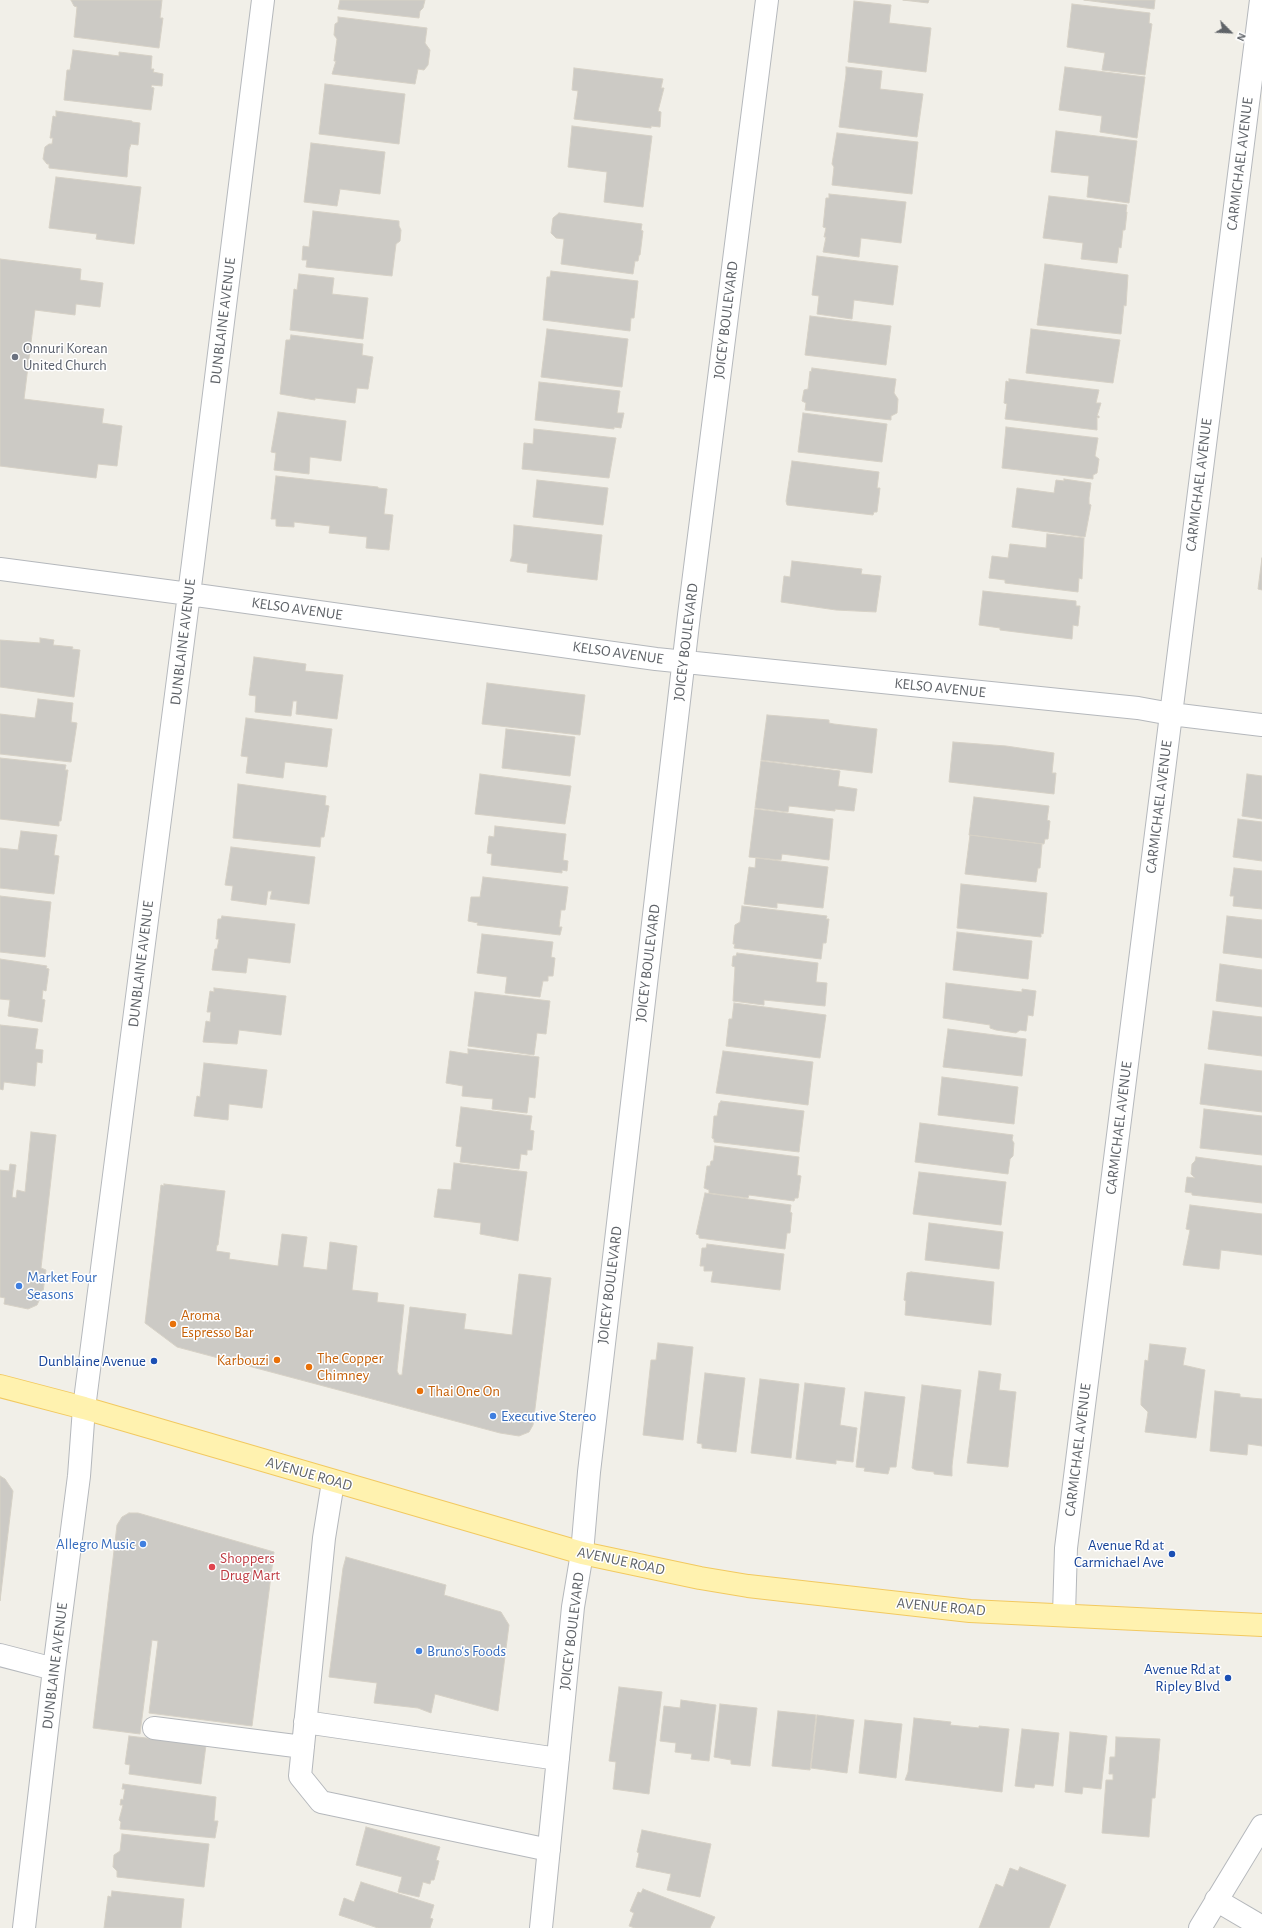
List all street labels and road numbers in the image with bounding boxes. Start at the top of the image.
street label: CARMICHAEL AVENUE [1223,96,1257,232]
street label: DUNBLAINE AVENUE [206,257,240,385]
street label: JOICEY BOULEVARD [710,260,742,380]
street label: CARMICHAEL AVENUE [1182,417,1216,553]
street label: DUNBLAINE AVENUE [166,578,200,706]
street label: JOICEY BOULEVARD [670,582,702,702]
street label: KELSO AVENUE [250,594,344,624]
street label: KELSO AVENUE [571,638,665,668]
street label: KELSO AVENUE [893,674,987,702]
street label: CARMICHAEL AVENUE [1142,739,1176,875]
street label: DUNBLAINE AVENUE [124,900,158,1028]
street label: JOICEY BOULEVARD [632,903,664,1023]
street label: CARMICHAEL AVENUE [1102,1060,1136,1196]
street label: JOICEY BOULEVARD [594,1225,626,1345]
street label: CARMICHAEL AVENUE [1061,1382,1095,1518]
street label: AVENUE ROAD [264,1453,354,1495]
street label: AVENUE ROAD [575,1543,667,1579]
street label: JOICEY BOULEVARD [556,1571,588,1691]
street label: AVENUE ROAD [896,1594,986,1620]
street label: DUNBLAINE AVENUE [38,1602,72,1730]

